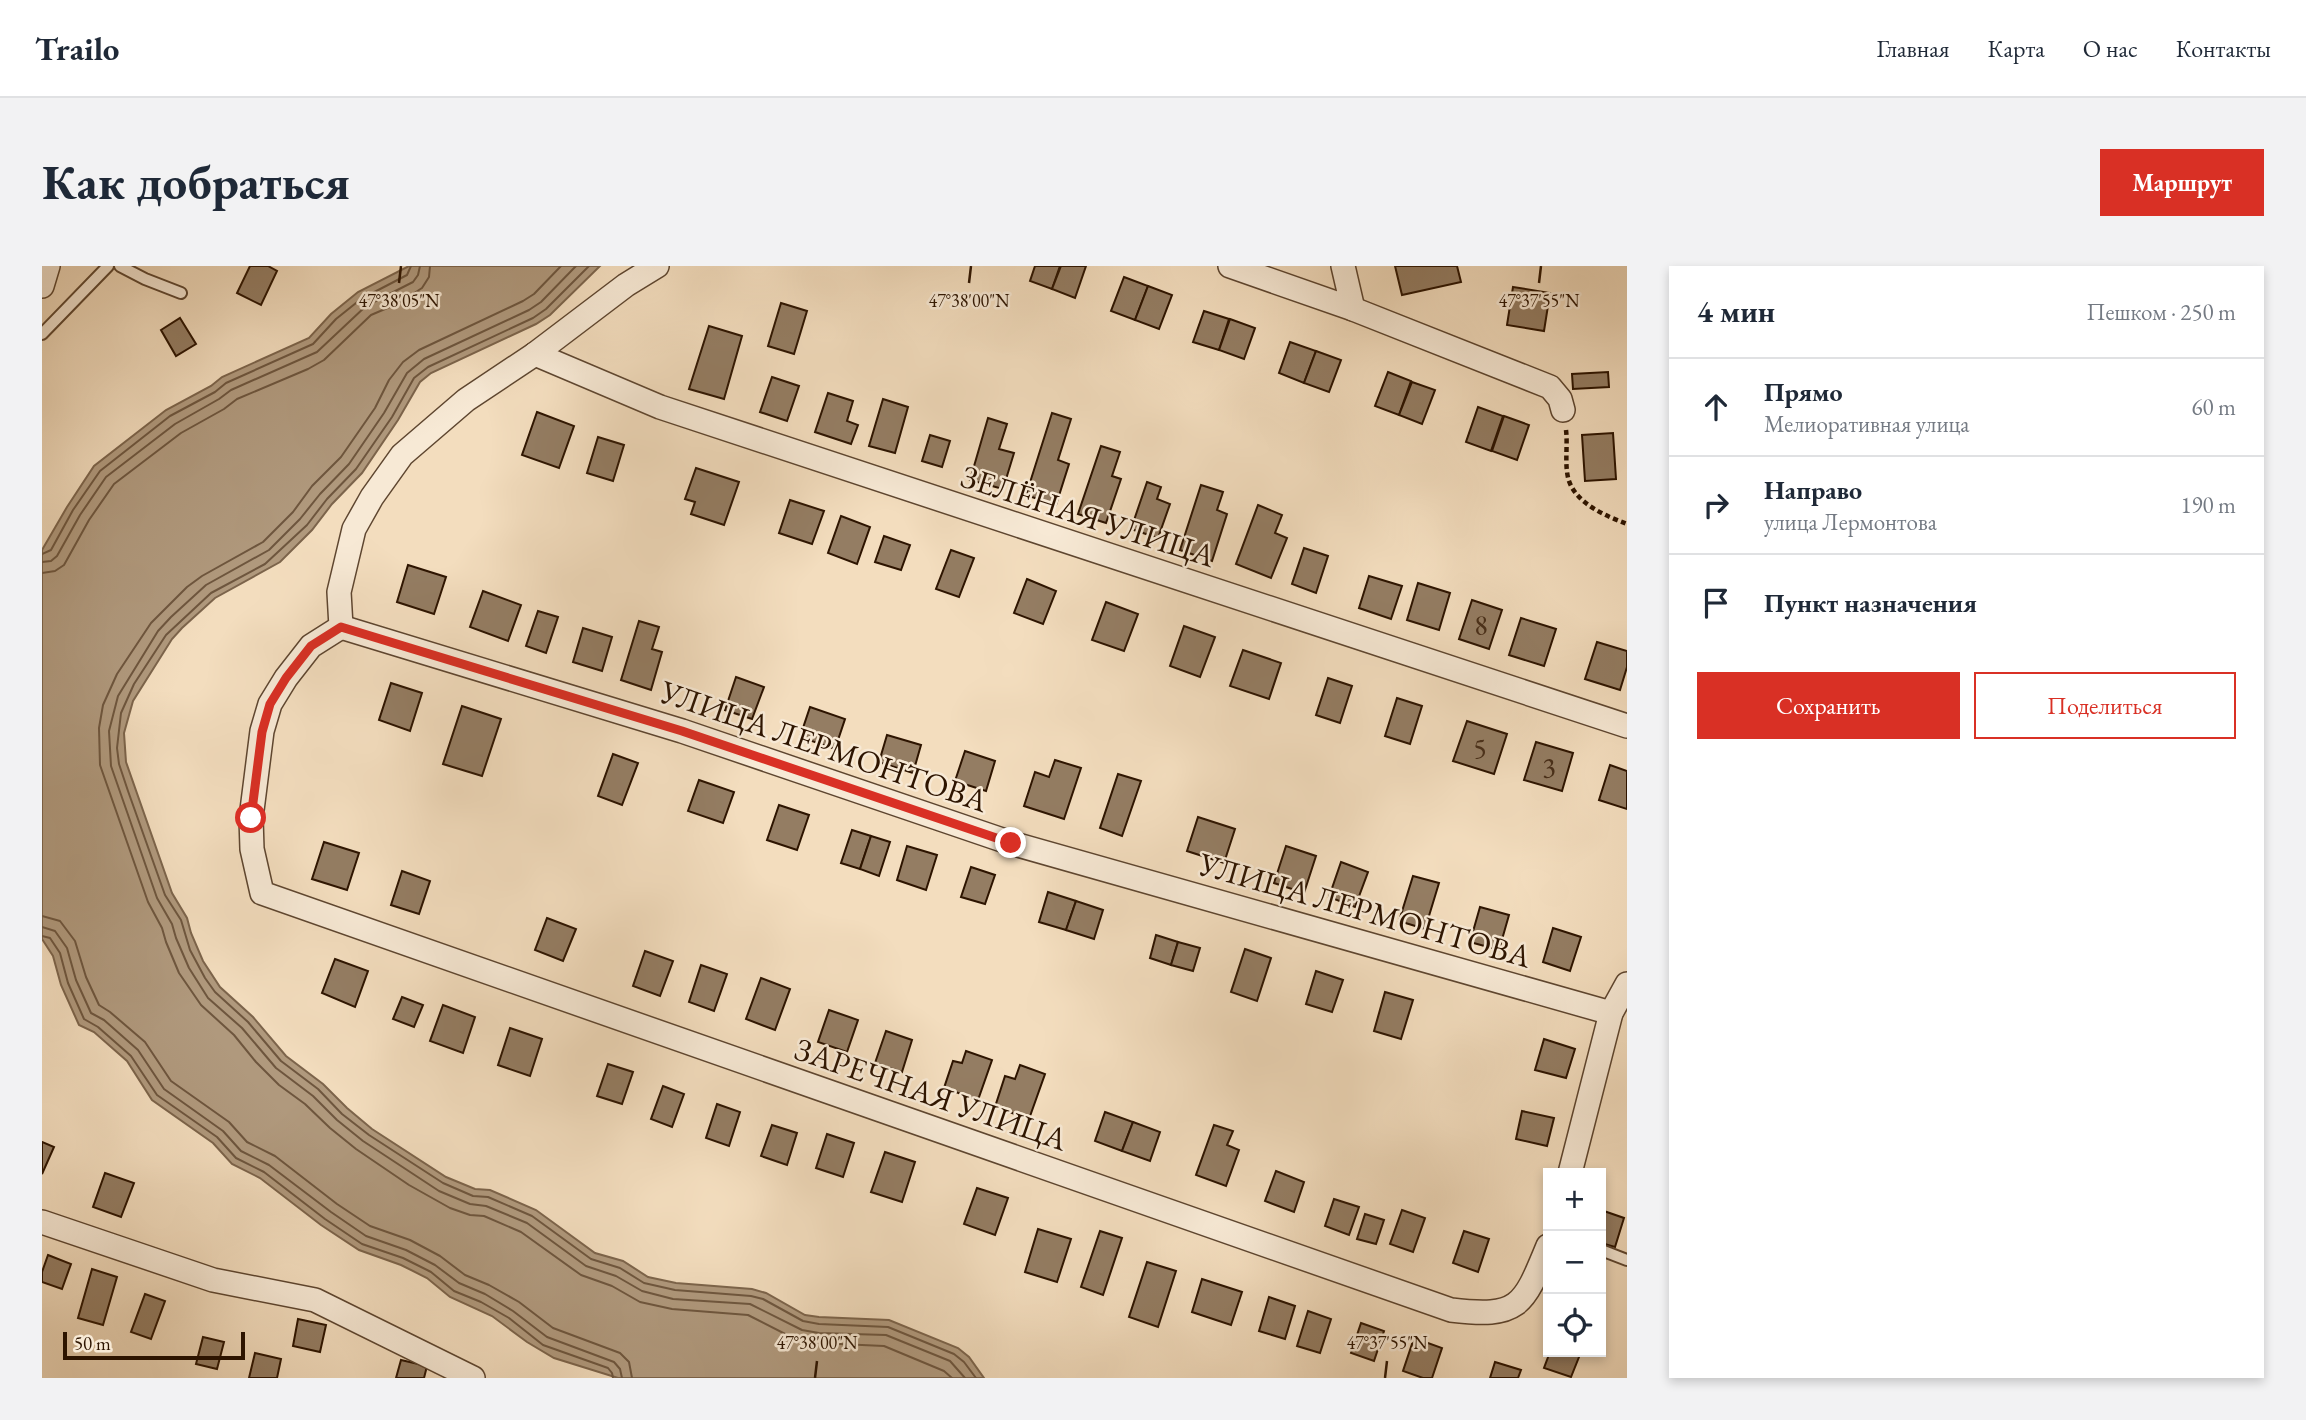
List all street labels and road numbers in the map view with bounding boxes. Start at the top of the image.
street label: ЗЕЛЁНАЯ УЛИЦА [956,455,1221,577]
street label: УЛИЦА ЛЕРМОНТОВА [654,670,994,822]
street label: УЛИЦА ЛЕРМОНТОВА [1193,842,1537,978]
street label: ЗАРЕЧНАЯ УЛИЦА [789,1028,1074,1161]

